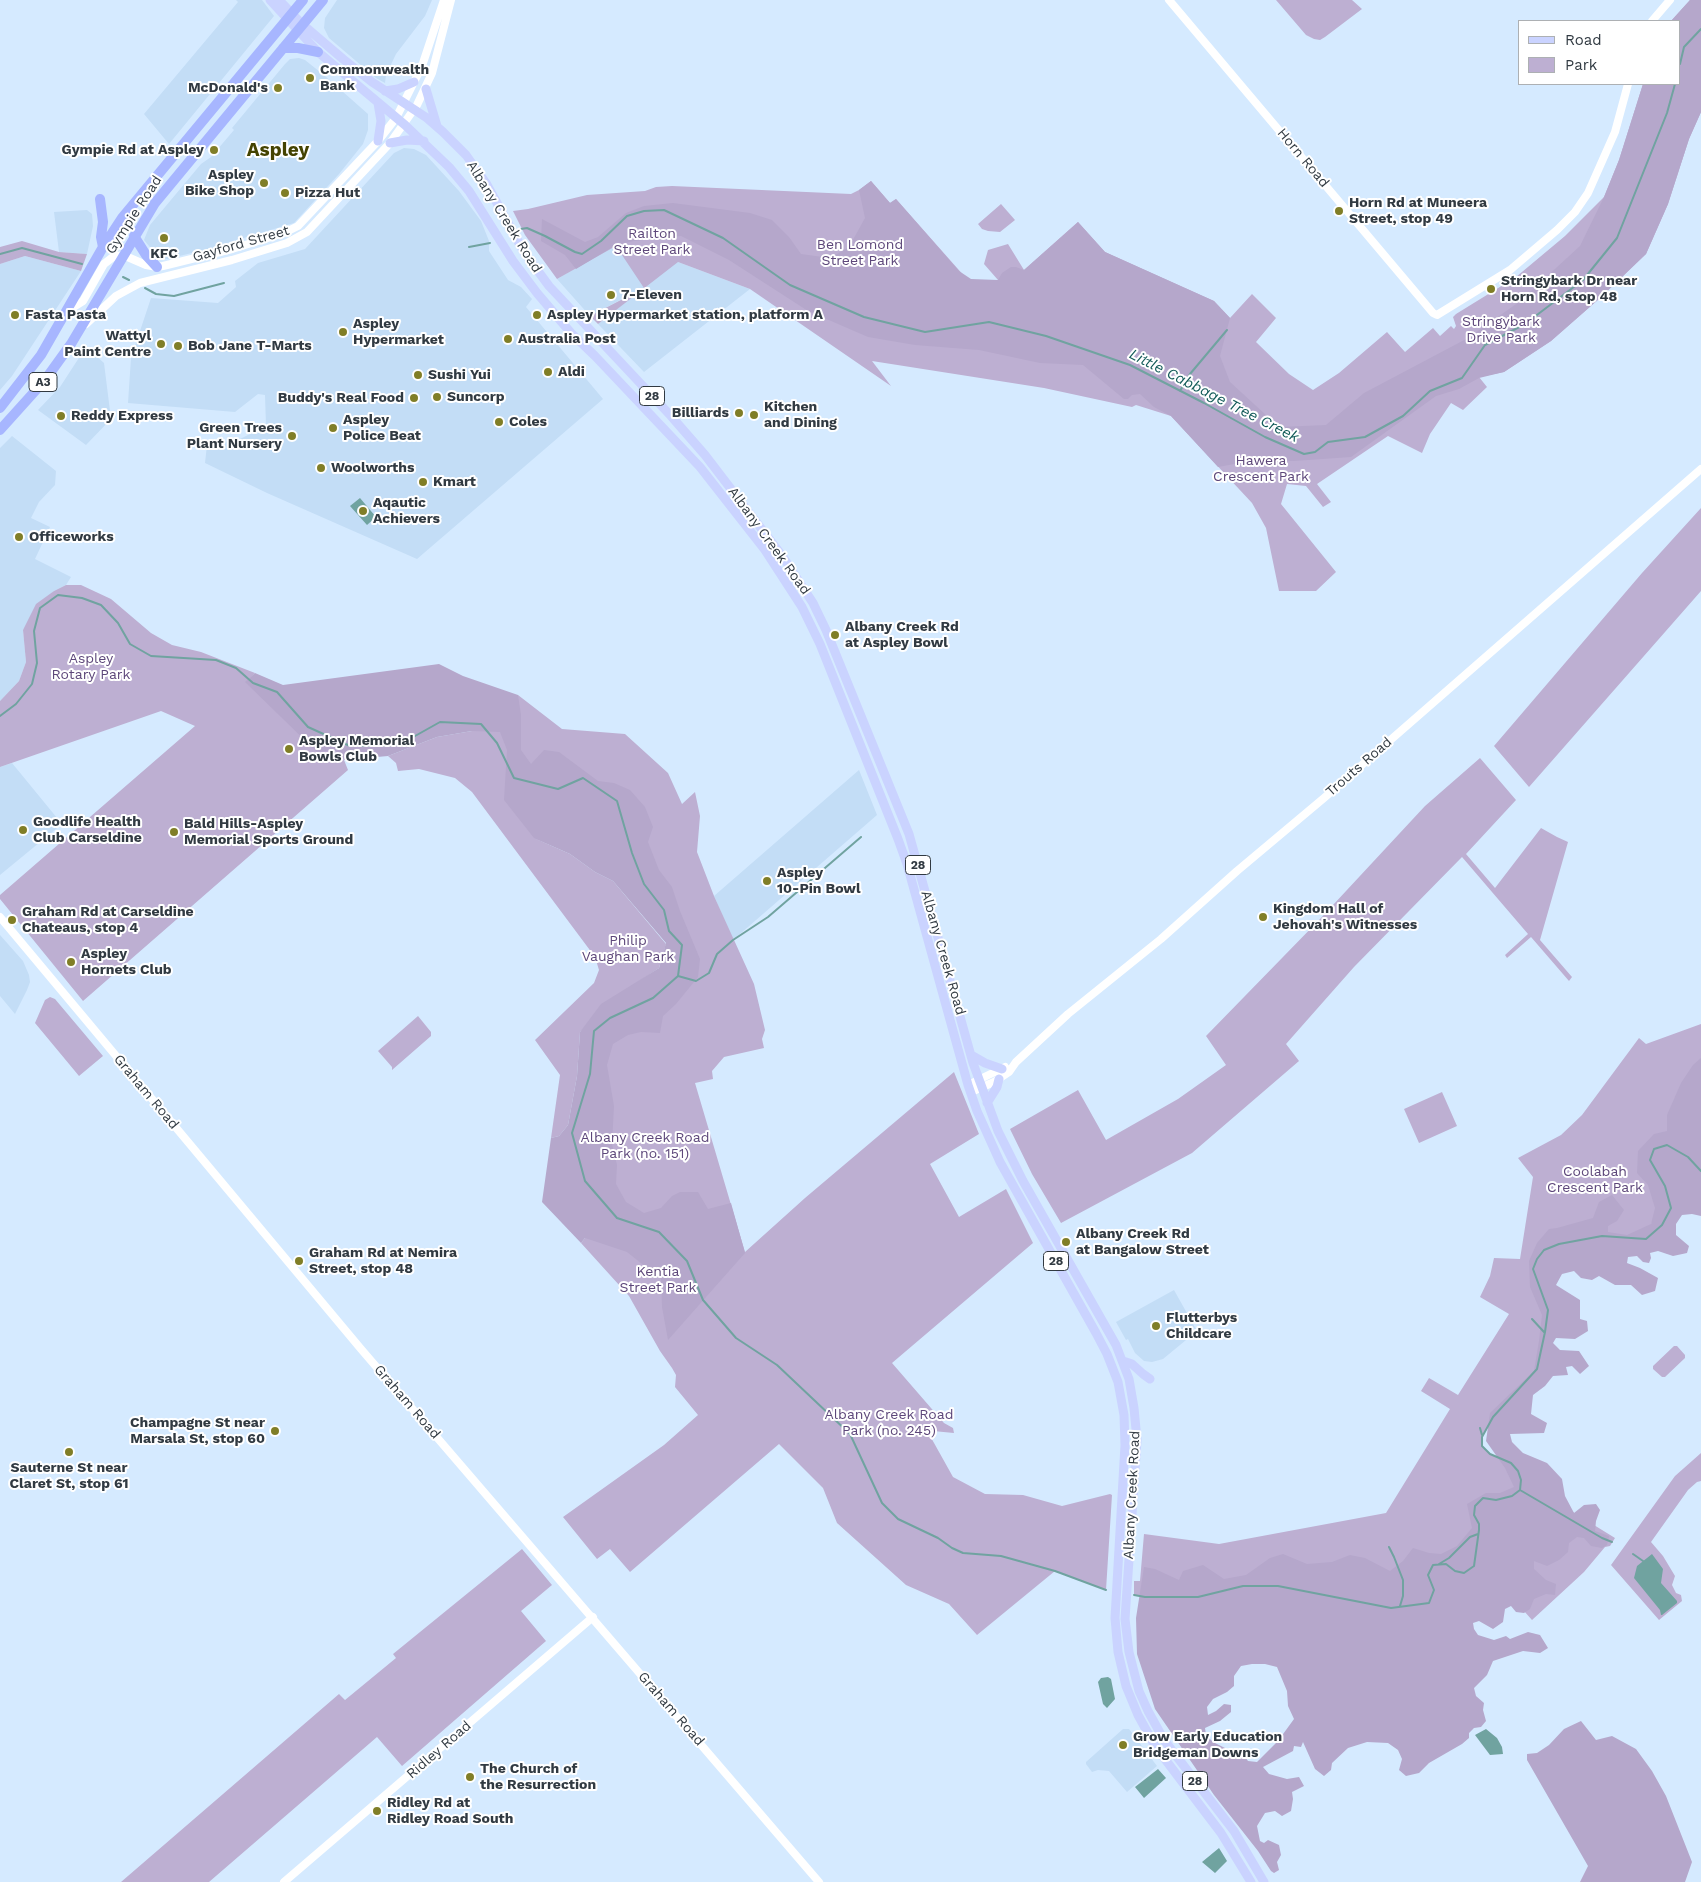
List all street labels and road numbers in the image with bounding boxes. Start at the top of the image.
street label: Horn Road [1273,125,1333,191]
street label: Albany Creek Road [463,158,545,276]
street label: Gympie Road [102,173,166,257]
street label: Gayford Street [191,222,291,266]
road number: A3 [29,372,57,392]
road number: 28 [640,386,664,406]
street label: Albany Creek Road [724,484,814,598]
street label: Trouts Road [1322,734,1396,800]
road number: 28 [906,856,930,874]
street label: Albany Creek Road [917,889,969,1017]
street label: Graham Road [110,1051,182,1133]
road number: 28 [1044,1252,1068,1270]
street label: Graham Road [370,1362,444,1442]
street label: Albany Creek Road [1120,1430,1144,1560]
street label: Graham Road [634,1669,708,1749]
street label: Ridley Road [403,1717,475,1783]
road number: 28 [1182,1772,1208,1790]

